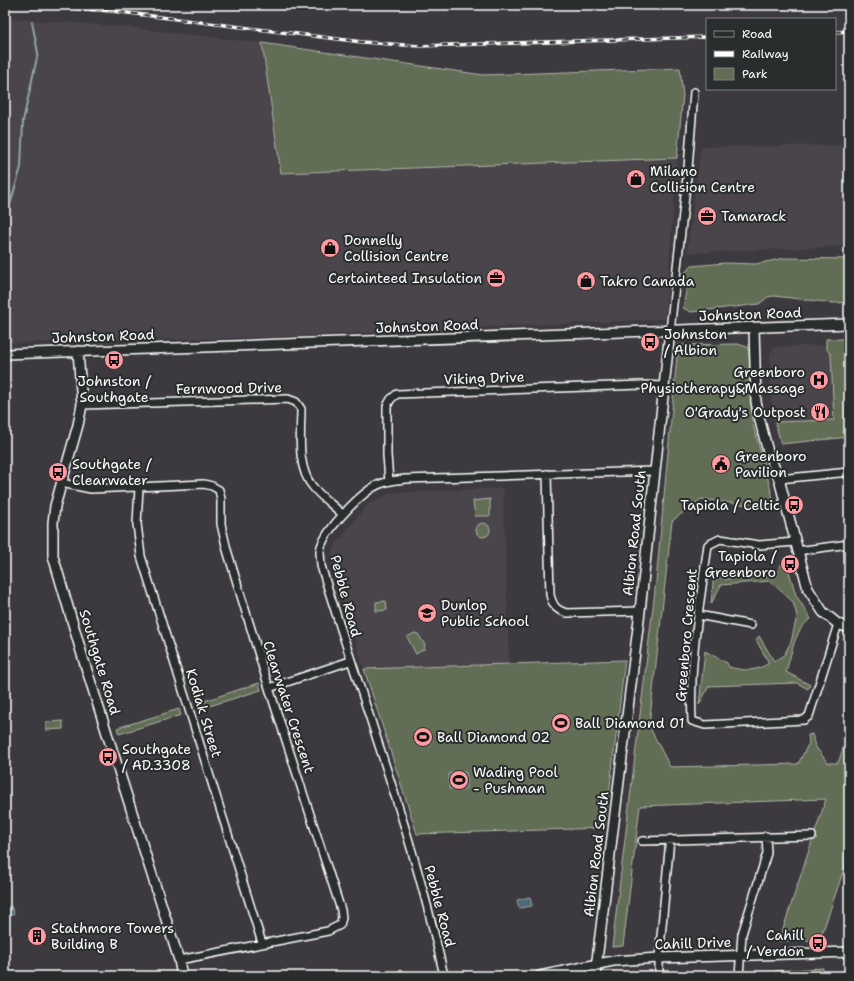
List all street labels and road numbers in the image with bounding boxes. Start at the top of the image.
street label: Johnston Road [698,303,802,325]
street label: Johnston Road [375,315,479,337]
street label: Johnston Road [51,325,155,347]
street label: Viking Drive [443,368,525,388]
street label: Fernwood Drive [176,378,282,398]
street label: Albion Road South [618,469,650,597]
street label: Pebble Road [326,553,366,639]
street label: Greenboro Crescent [671,568,701,702]
street label: Southgate Road [75,607,125,717]
street label: Clearwater Crescent [259,639,319,775]
street label: Kodiak Street [182,666,226,760]
street label: Albion Road South [579,790,613,918]
street label: Pebble Road [420,863,460,949]
street label: Cahill Drive [654,933,732,953]

